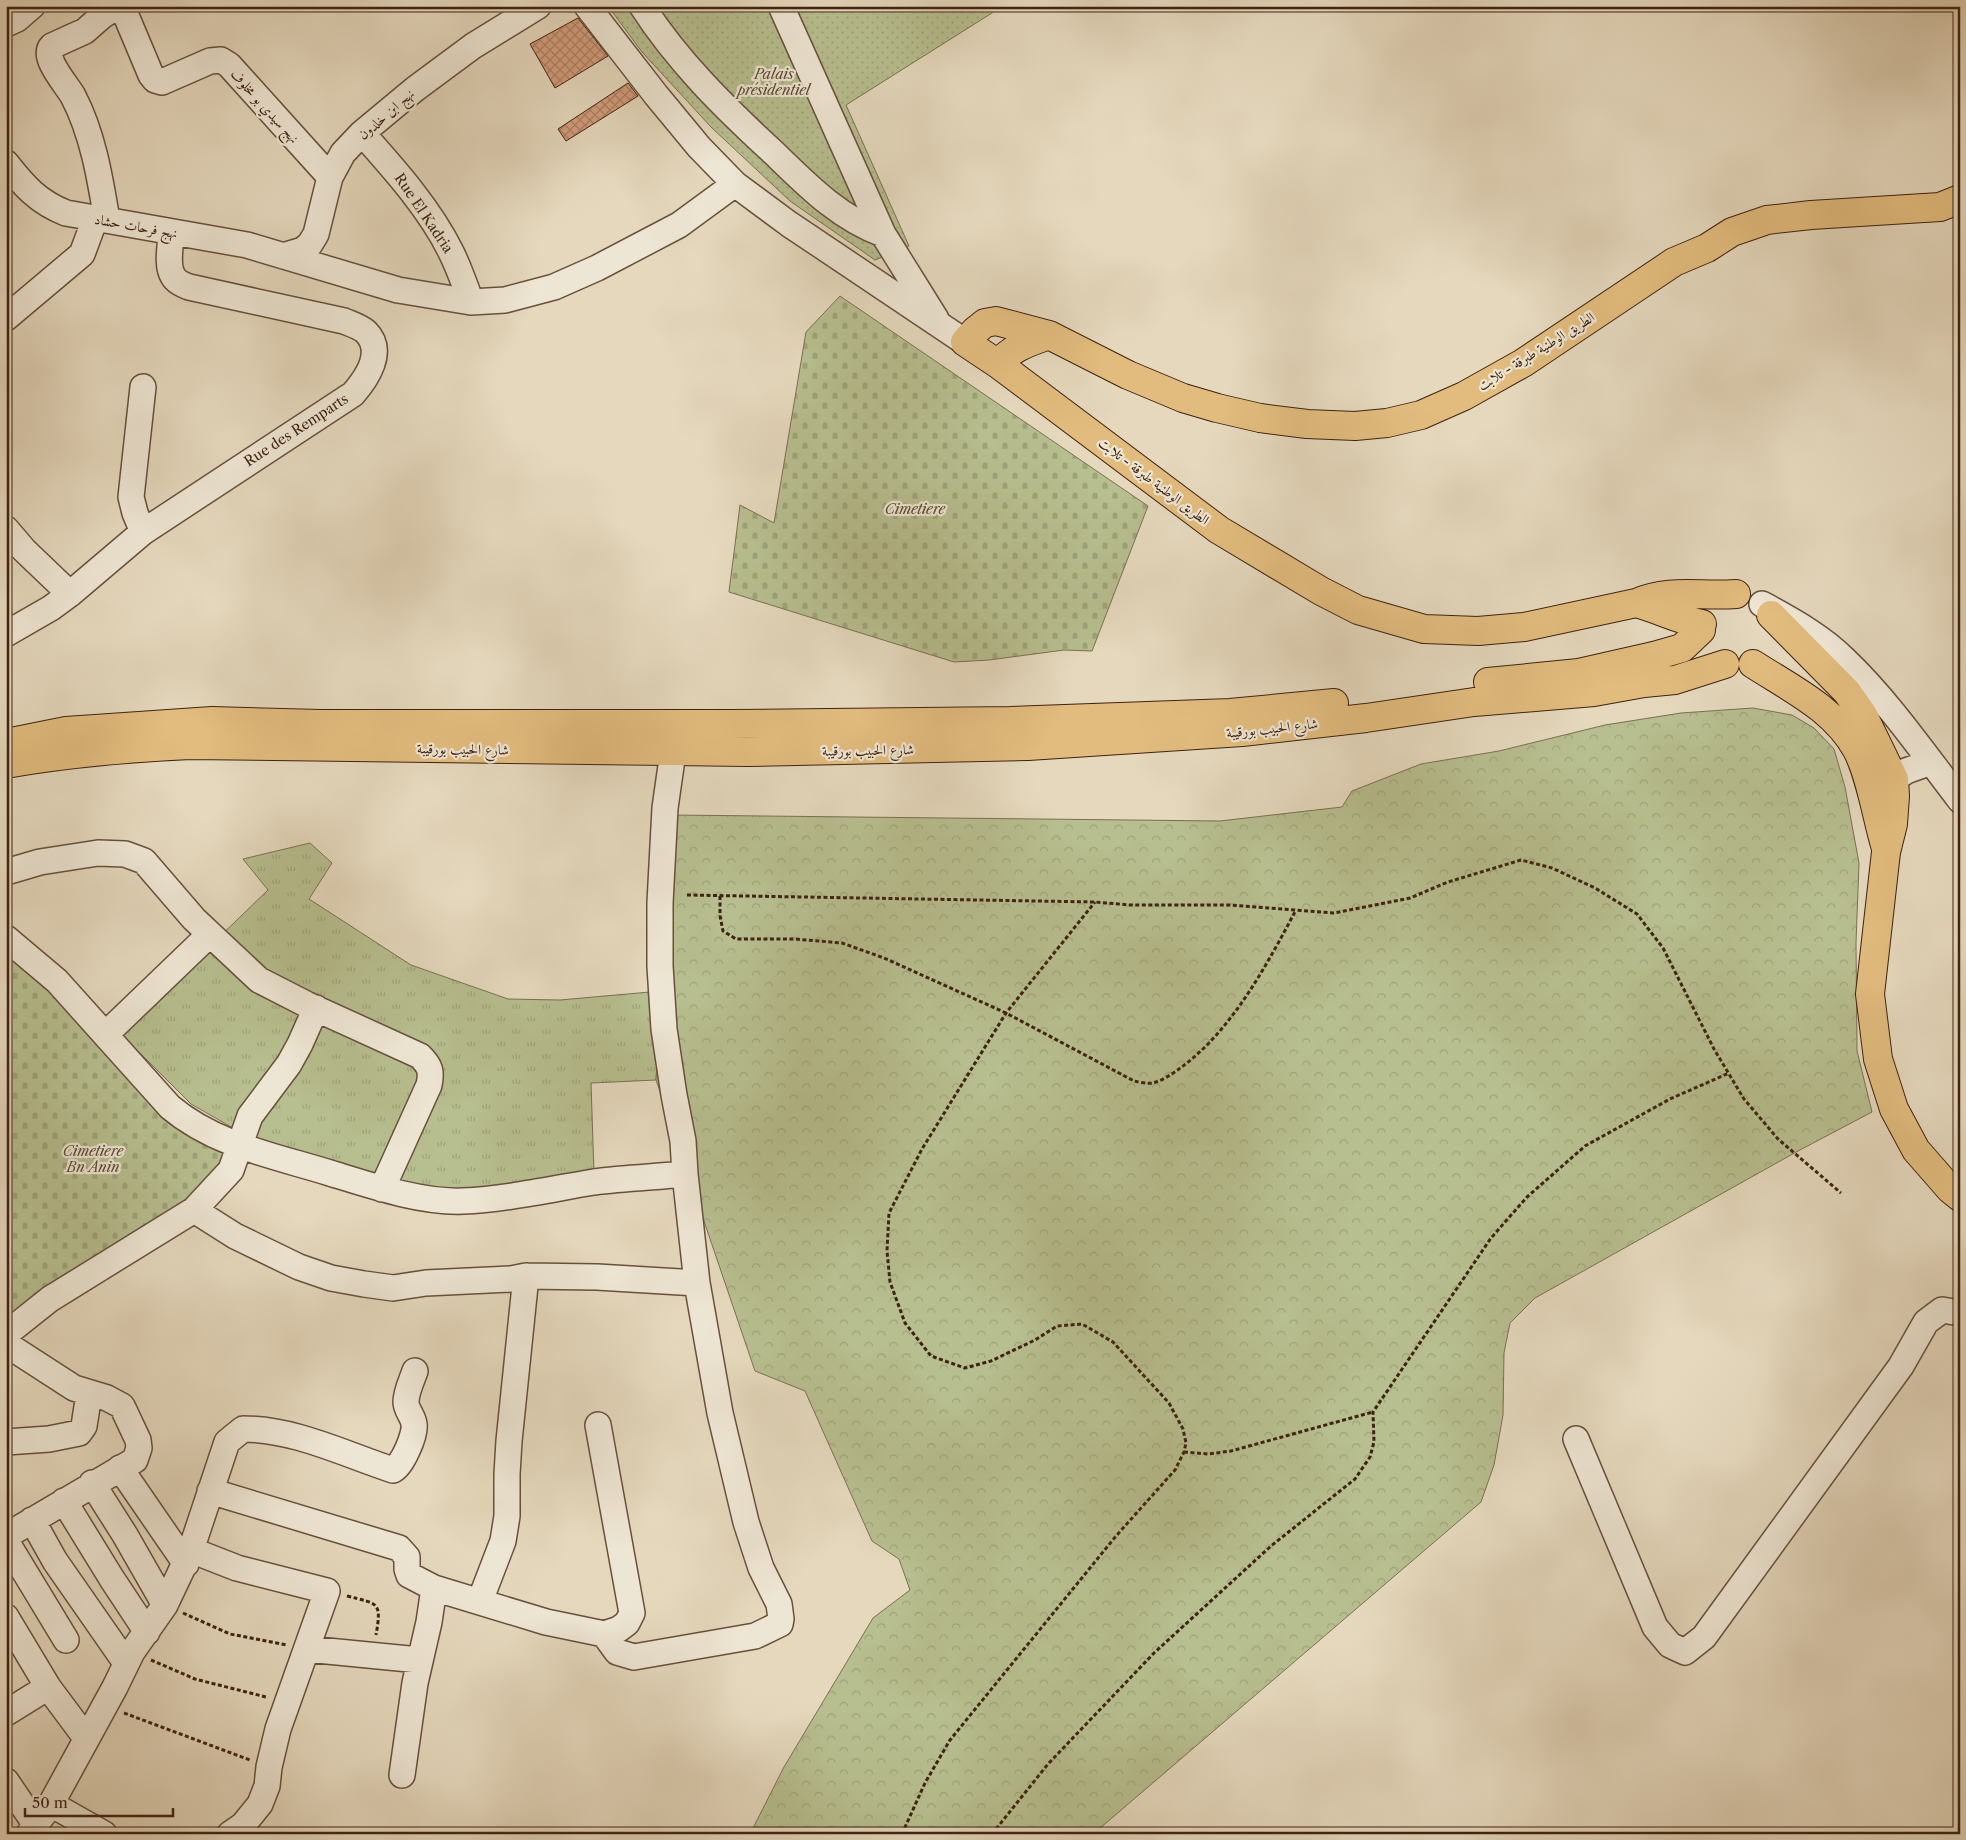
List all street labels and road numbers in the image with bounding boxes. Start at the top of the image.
street label: نهج سيدي بو مخلوف [224,65,303,150]
street label: نهج ابن خلدون [354,85,421,146]
street label: Rue El Kadria [391,170,458,257]
street label: نهج فرحات حشاد [92,210,179,246]
street label: الطريق الوطنية طبرقة - تلابت [1474,308,1598,394]
street label: Rue des Remparts [241,390,351,470]
street label: الطريق الوطنية طبرقة - تلابت [1095,433,1213,529]
street label: شارع الحبيب بورقيبة [1225,714,1319,745]
street label: شارع الحبيب بورقيبة [417,739,509,762]
street label: شارع الحبيب بورقيبة [822,740,914,763]

